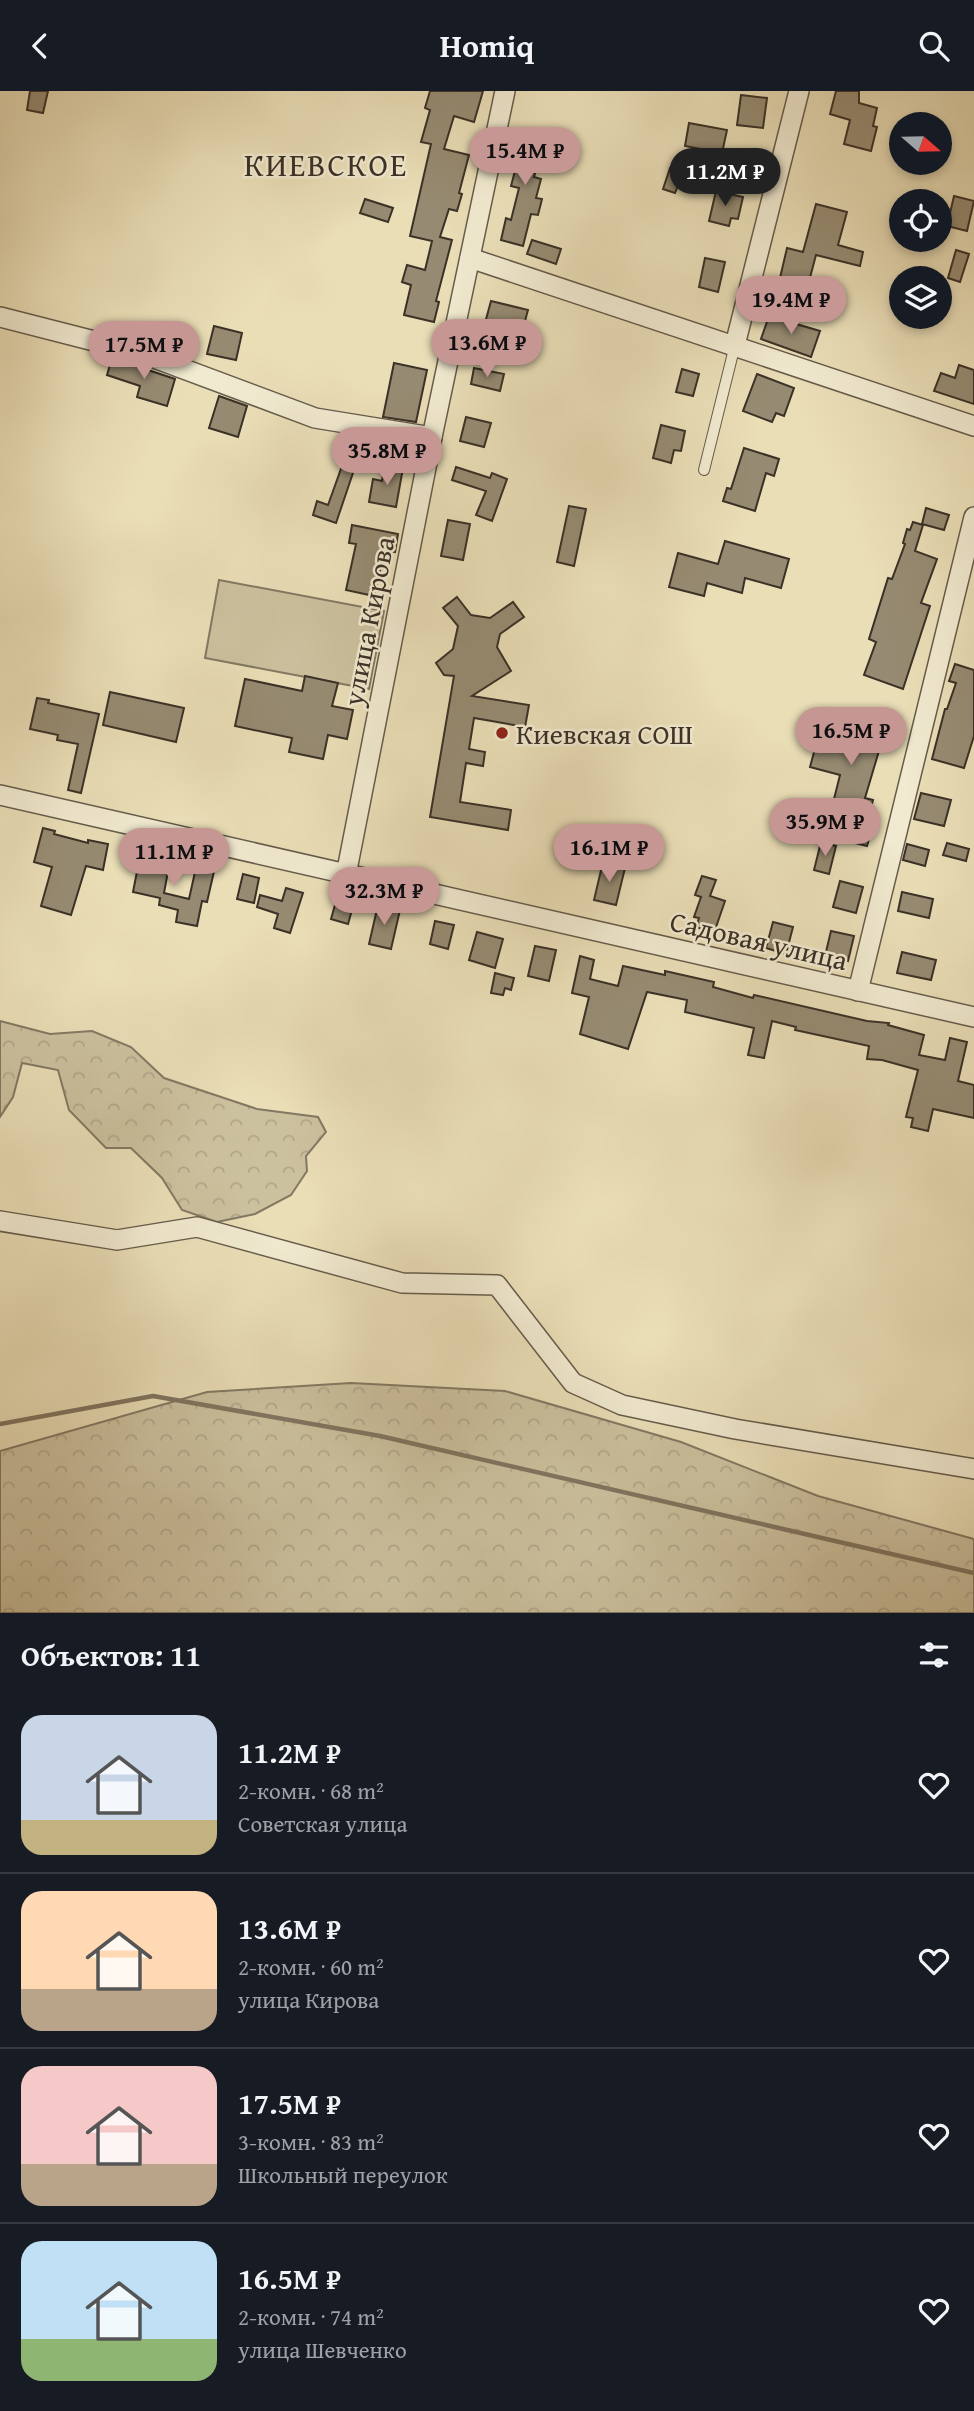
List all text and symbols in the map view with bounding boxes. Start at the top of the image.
text: Homiq [440,22,534,69]
icon: back [21,27,59,65]
icon: search [915,27,953,65]
north arrow [889,112,952,175]
map controls [889,112,952,329]
pin: 15.4M ₽ [460,127,590,187]
text: 15.4M ₽ [485,133,565,166]
district label: КИЕВСКОЕ [244,141,408,188]
pin: 11.2M ₽ [660,149,790,208]
text: 11.2M ₽ [685,154,765,187]
button: locate [889,189,952,252]
button: layers [889,266,952,329]
pin: 19.4M ₽ [726,277,856,336]
text: 19.4M ₽ [751,282,831,315]
pin: 13.6M ₽ [422,320,552,379]
pin: 17.5M ₽ [79,321,209,381]
text: 13.6M ₽ [447,325,527,358]
text: 17.5M ₽ [104,327,184,360]
pin: 35.8M ₽ [322,427,452,487]
text: 35.8M ₽ [347,433,427,466]
street label: улица Кирова [331,532,405,710]
pin: 16.5M ₽ [786,707,916,767]
place label: Киевская СОШ [516,713,693,754]
text: 16.5M ₽ [811,713,891,746]
marker: Киевская СОШ [494,725,510,741]
pin: 35.9M ₽ [760,799,890,858]
text: 35.9M ₽ [785,804,865,837]
pin: 16.1M ₽ [544,825,674,884]
pin: 11.1M ₽ [109,829,239,888]
text: 16.1M ₽ [569,830,649,863]
text: 11.1M ₽ [134,834,214,867]
pin: 32.3M ₽ [319,867,449,927]
text: 32.3M ₽ [344,873,424,906]
street label: Садовая улица [666,900,852,980]
text: Объектов: 11 [21,1633,201,1677]
icon: filters [915,1636,953,1674]
text: 11.2M ₽ [238,1730,341,1774]
icon: home [77,1743,161,1827]
icon: heart [915,1766,953,1804]
text: 2-комн. · 68 m² [238,1774,384,1807]
text: Советская улица [238,1807,407,1840]
text: 13.6M ₽ [238,1906,341,1950]
icon: home [77,1919,161,2003]
icon: heart [915,1942,953,1980]
text: 2-комн. · 60 m² [238,1950,384,1983]
text: улица Кирова [238,1983,379,2016]
text: 17.5M ₽ [238,2081,341,2125]
icon: home [77,2094,161,2178]
icon: heart [915,2117,953,2155]
text: 3-комн. · 83 m² [238,2125,384,2158]
text: Школьный переулок [238,2158,448,2191]
text: 16.5M ₽ [238,2256,341,2300]
icon: home [77,2269,161,2353]
icon: heart [915,2292,953,2330]
text: 2-комн. · 74 m² [238,2300,384,2333]
text: улица Шевченко [238,2333,407,2366]

